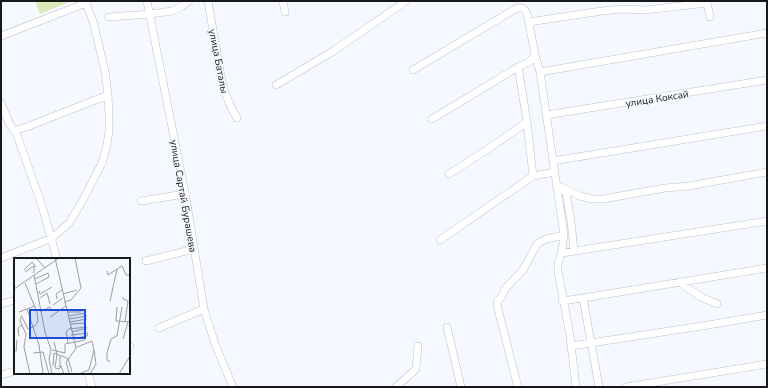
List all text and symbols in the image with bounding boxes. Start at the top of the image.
street label: улица Баталы [205,28,231,95]
street label: улица Коксай [625,87,690,111]
street label: улица Сартай Бурашева [166,139,200,254]
inset map [14,258,130,374]

